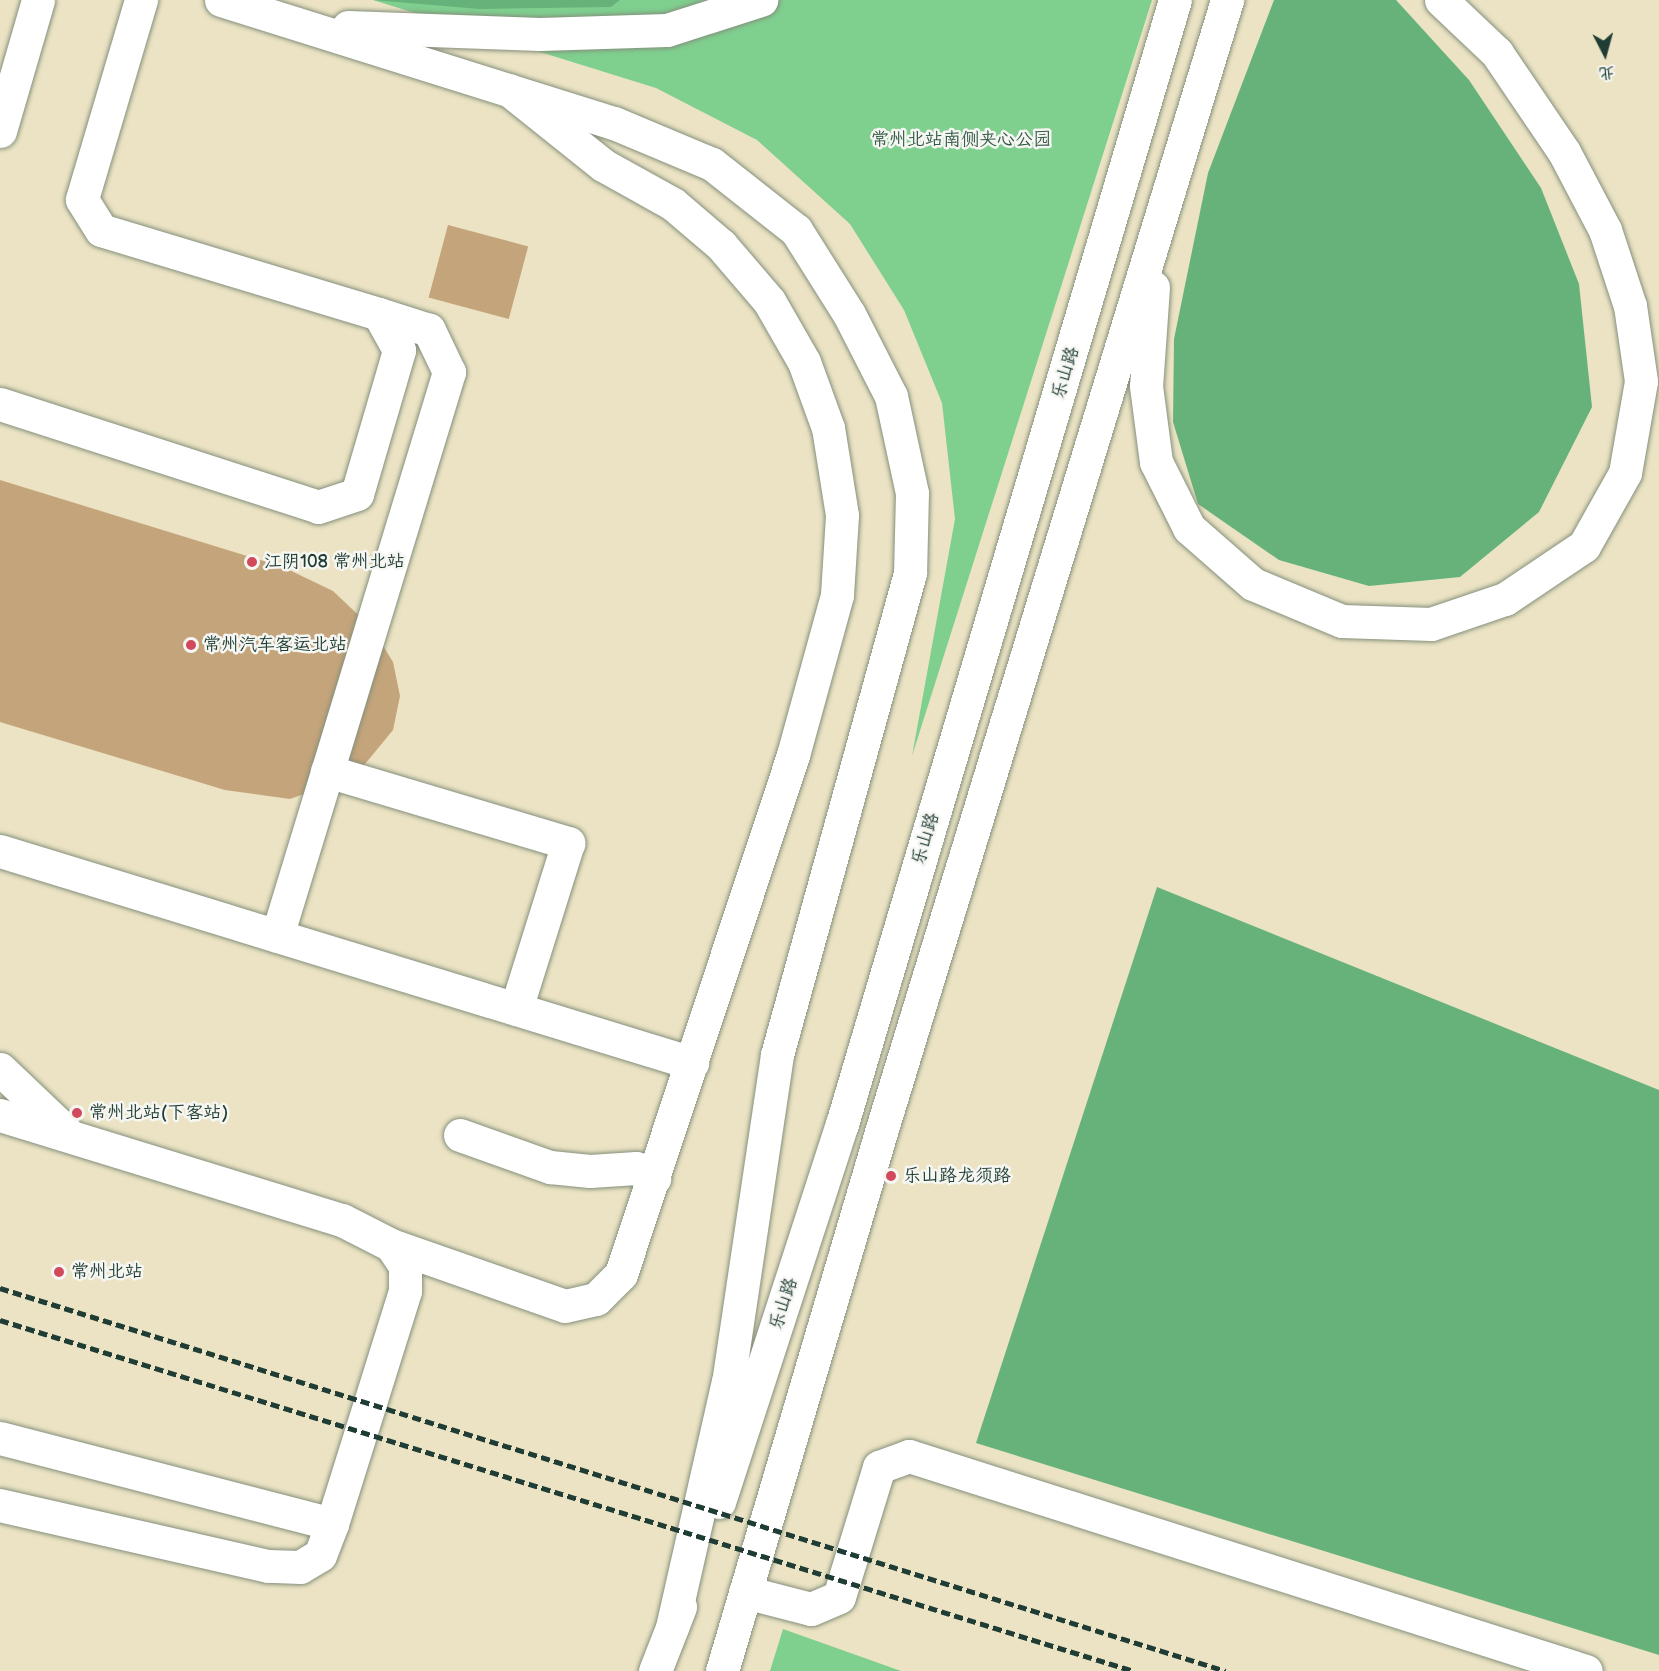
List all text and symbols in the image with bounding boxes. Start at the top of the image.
north arrow [1575,24,1635,84]
text: 北 [1598,62,1616,83]
park label: 常州北站南侧夹心公园 [871,129,1051,151]
street label: 乐山路 [1048,344,1084,402]
place label: 江阴108 常州北站 [264,551,405,573]
marker: 江阴108 常州北站 [245,555,259,569]
place label: 常州汽车客运北站 [203,634,347,656]
marker: 常州汽车客运北站 [184,638,198,652]
street label: 乐山路 [908,810,944,868]
place label: 常州北站(下客站) [89,1102,228,1124]
marker: 常州北站(下客站) [70,1106,84,1120]
place label: 乐山路龙须路 [903,1165,1011,1187]
marker: 乐山路龙须路 [884,1169,898,1183]
place label: 常州北站 [71,1261,143,1283]
marker: 常州北站 [52,1265,66,1279]
street label: 乐山路 [765,1275,803,1333]

